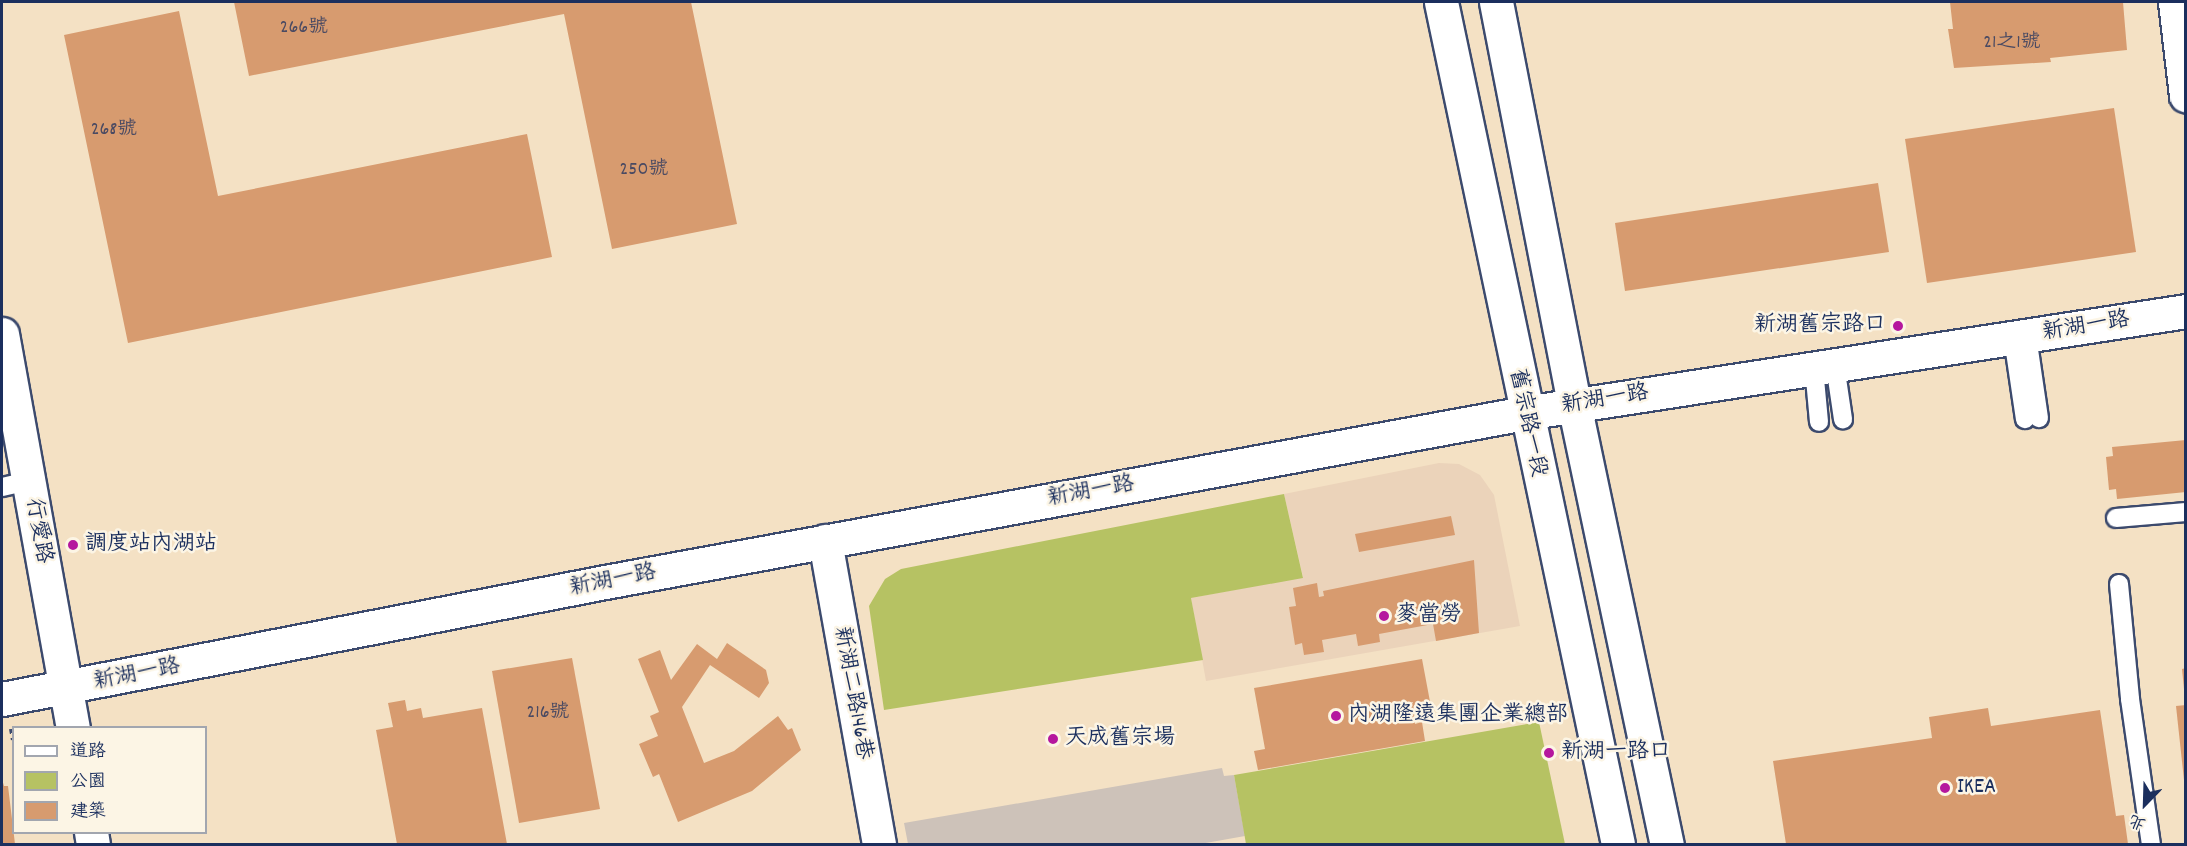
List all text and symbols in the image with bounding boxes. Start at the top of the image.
house number: 266號 [280,16,328,40]
house number: 21之1號 [1983,31,2041,55]
house number: 268號 [91,118,137,142]
house number: 250號 [620,158,668,182]
street label: 新湖一路 [2040,307,2132,347]
place label: 新湖舊宗路口 [1754,313,1886,339]
marker: 新湖舊宗路口 [1891,319,1905,333]
street label: 舊宗路一段 [1503,366,1551,480]
street label: 新湖一路 [1559,380,1651,420]
street label: 新湖一路 [1045,471,1137,513]
street label: 行愛路 [19,496,57,566]
place label: 調度站內湖站 [85,532,217,558]
marker: 調度站內湖站 [66,538,80,552]
street label: 新湖一路 [567,560,659,602]
place label: 麥當勞 [1396,603,1462,629]
marker: 麥當勞 [1377,609,1391,623]
street label: 新湖二路146巷 [827,624,877,762]
street label: 新湖一路 [91,654,183,696]
house number: 216號 [527,701,569,725]
place label: 內湖隆遠集團企業總部 [1348,703,1568,729]
marker: 內湖隆遠集團企業總部 [1329,709,1343,723]
legend [12,726,207,834]
place label: 天成舊宗場 [1065,726,1175,752]
marker: 天成舊宗場 [1046,732,1060,746]
text: 道路 [70,740,106,765]
place label: 新湖一路口 [1561,740,1671,766]
marker: 新湖一路口 [1542,746,1556,760]
text: 公園 [70,770,106,795]
north arrow [2115,774,2175,834]
place label: IKEA [1957,775,1996,801]
marker: IKEA [1938,781,1952,795]
text: 建築 [70,800,106,825]
text: 北 [2126,807,2150,835]

